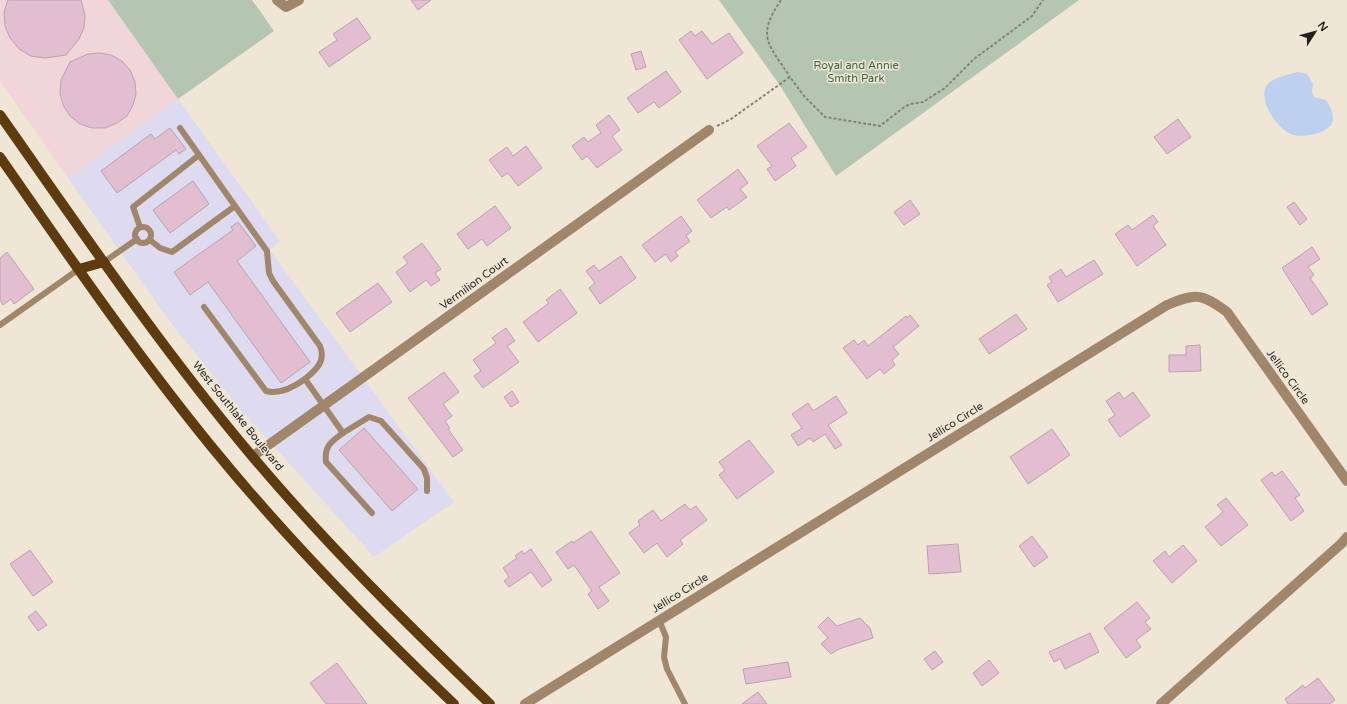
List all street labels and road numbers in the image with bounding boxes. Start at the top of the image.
street label: Vermilion Court [437,254,511,312]
street label: Jellico Circle [1264,347,1312,407]
street label: West Southlake Boulevard [190,359,286,473]
street label: Jellico Circle [924,399,986,445]
street label: Jellico Circle [649,570,711,616]

